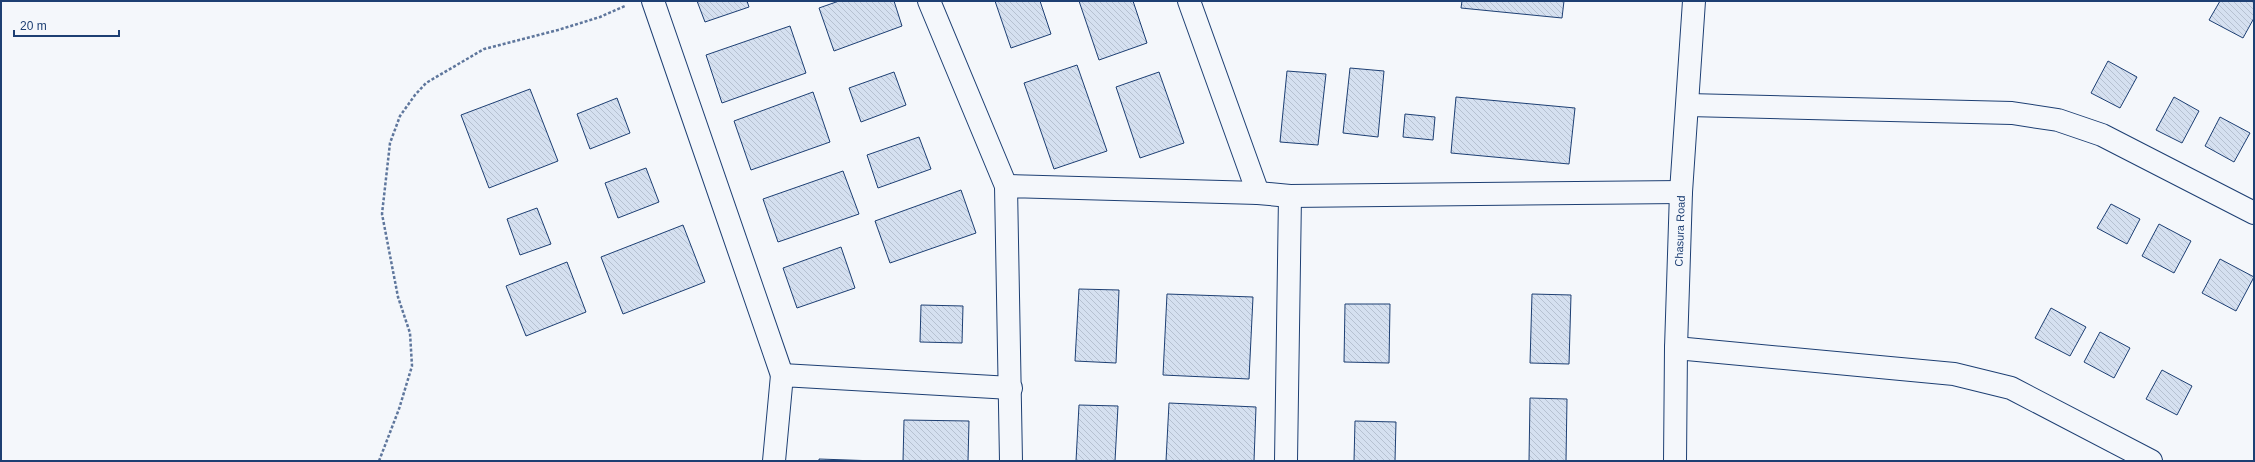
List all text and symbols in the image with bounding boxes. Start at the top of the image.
scale bar [14,12,119,38]
text: 20 m [20,19,47,33]
street label: Chasura Road [1673,195,1687,267]

